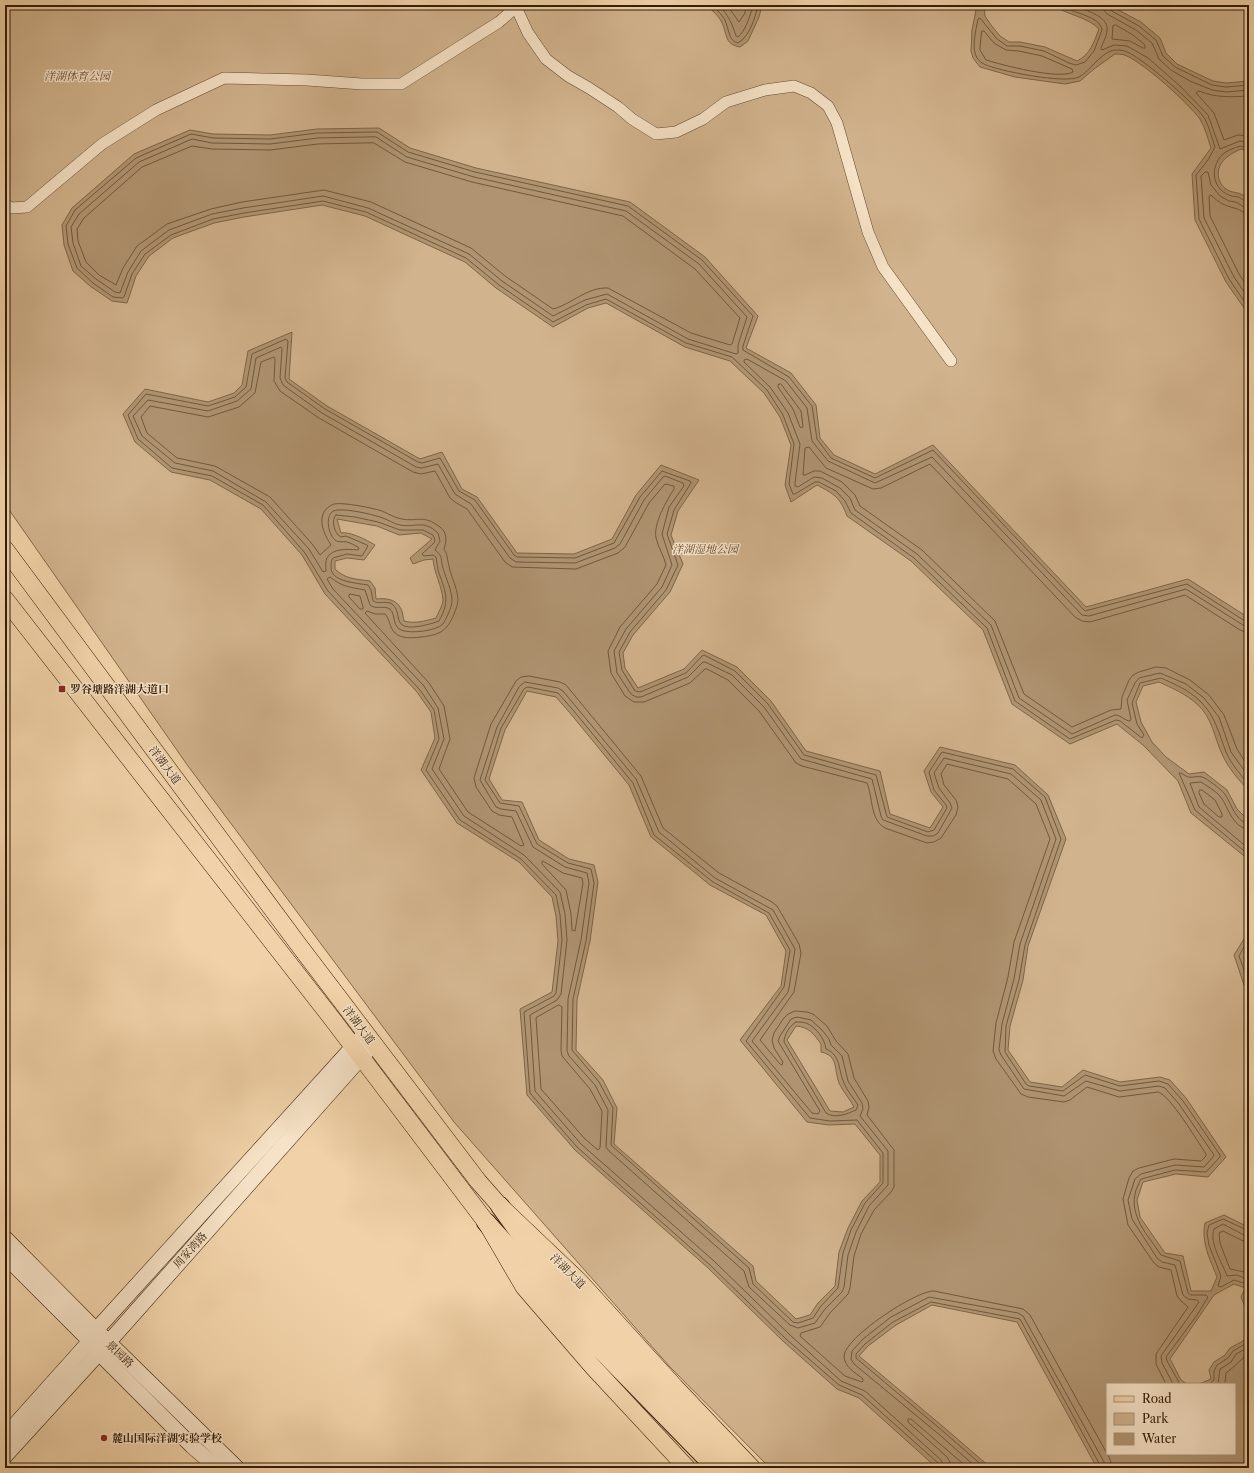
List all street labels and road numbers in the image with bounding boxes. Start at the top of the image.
street label: 洋湖大道 [146,743,184,787]
street label: 洋湖大道 [340,1003,378,1047]
street label: 周家湾路 [170,1229,210,1271]
street label: 洋湖大道 [547,1250,589,1292]
street label: 景园路 [103,1338,137,1370]

